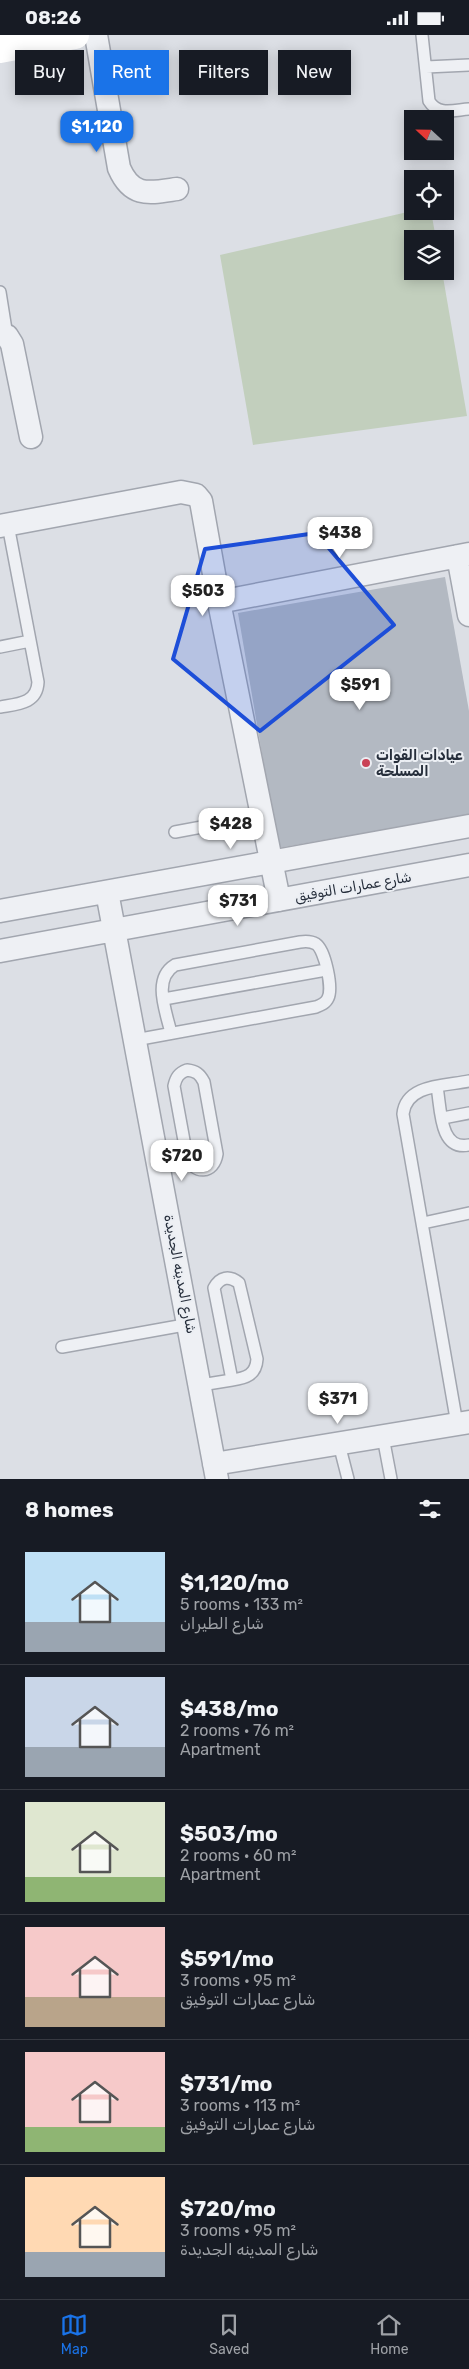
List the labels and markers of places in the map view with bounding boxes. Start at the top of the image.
pin: $1,120 [56,111,138,153]
pin: $438 [310,517,370,559]
pin: $503 [173,575,233,617]
pin: $591 [330,669,390,711]
place label: عيادات القوات المسلحة [376,747,463,780]
marker: عيادات القوات المسلحة [360,757,372,769]
pin: $428 [201,807,261,850]
pin: $731 [208,885,268,927]
pin: $720 [152,1139,212,1182]
pin: $371 [308,1383,368,1425]

